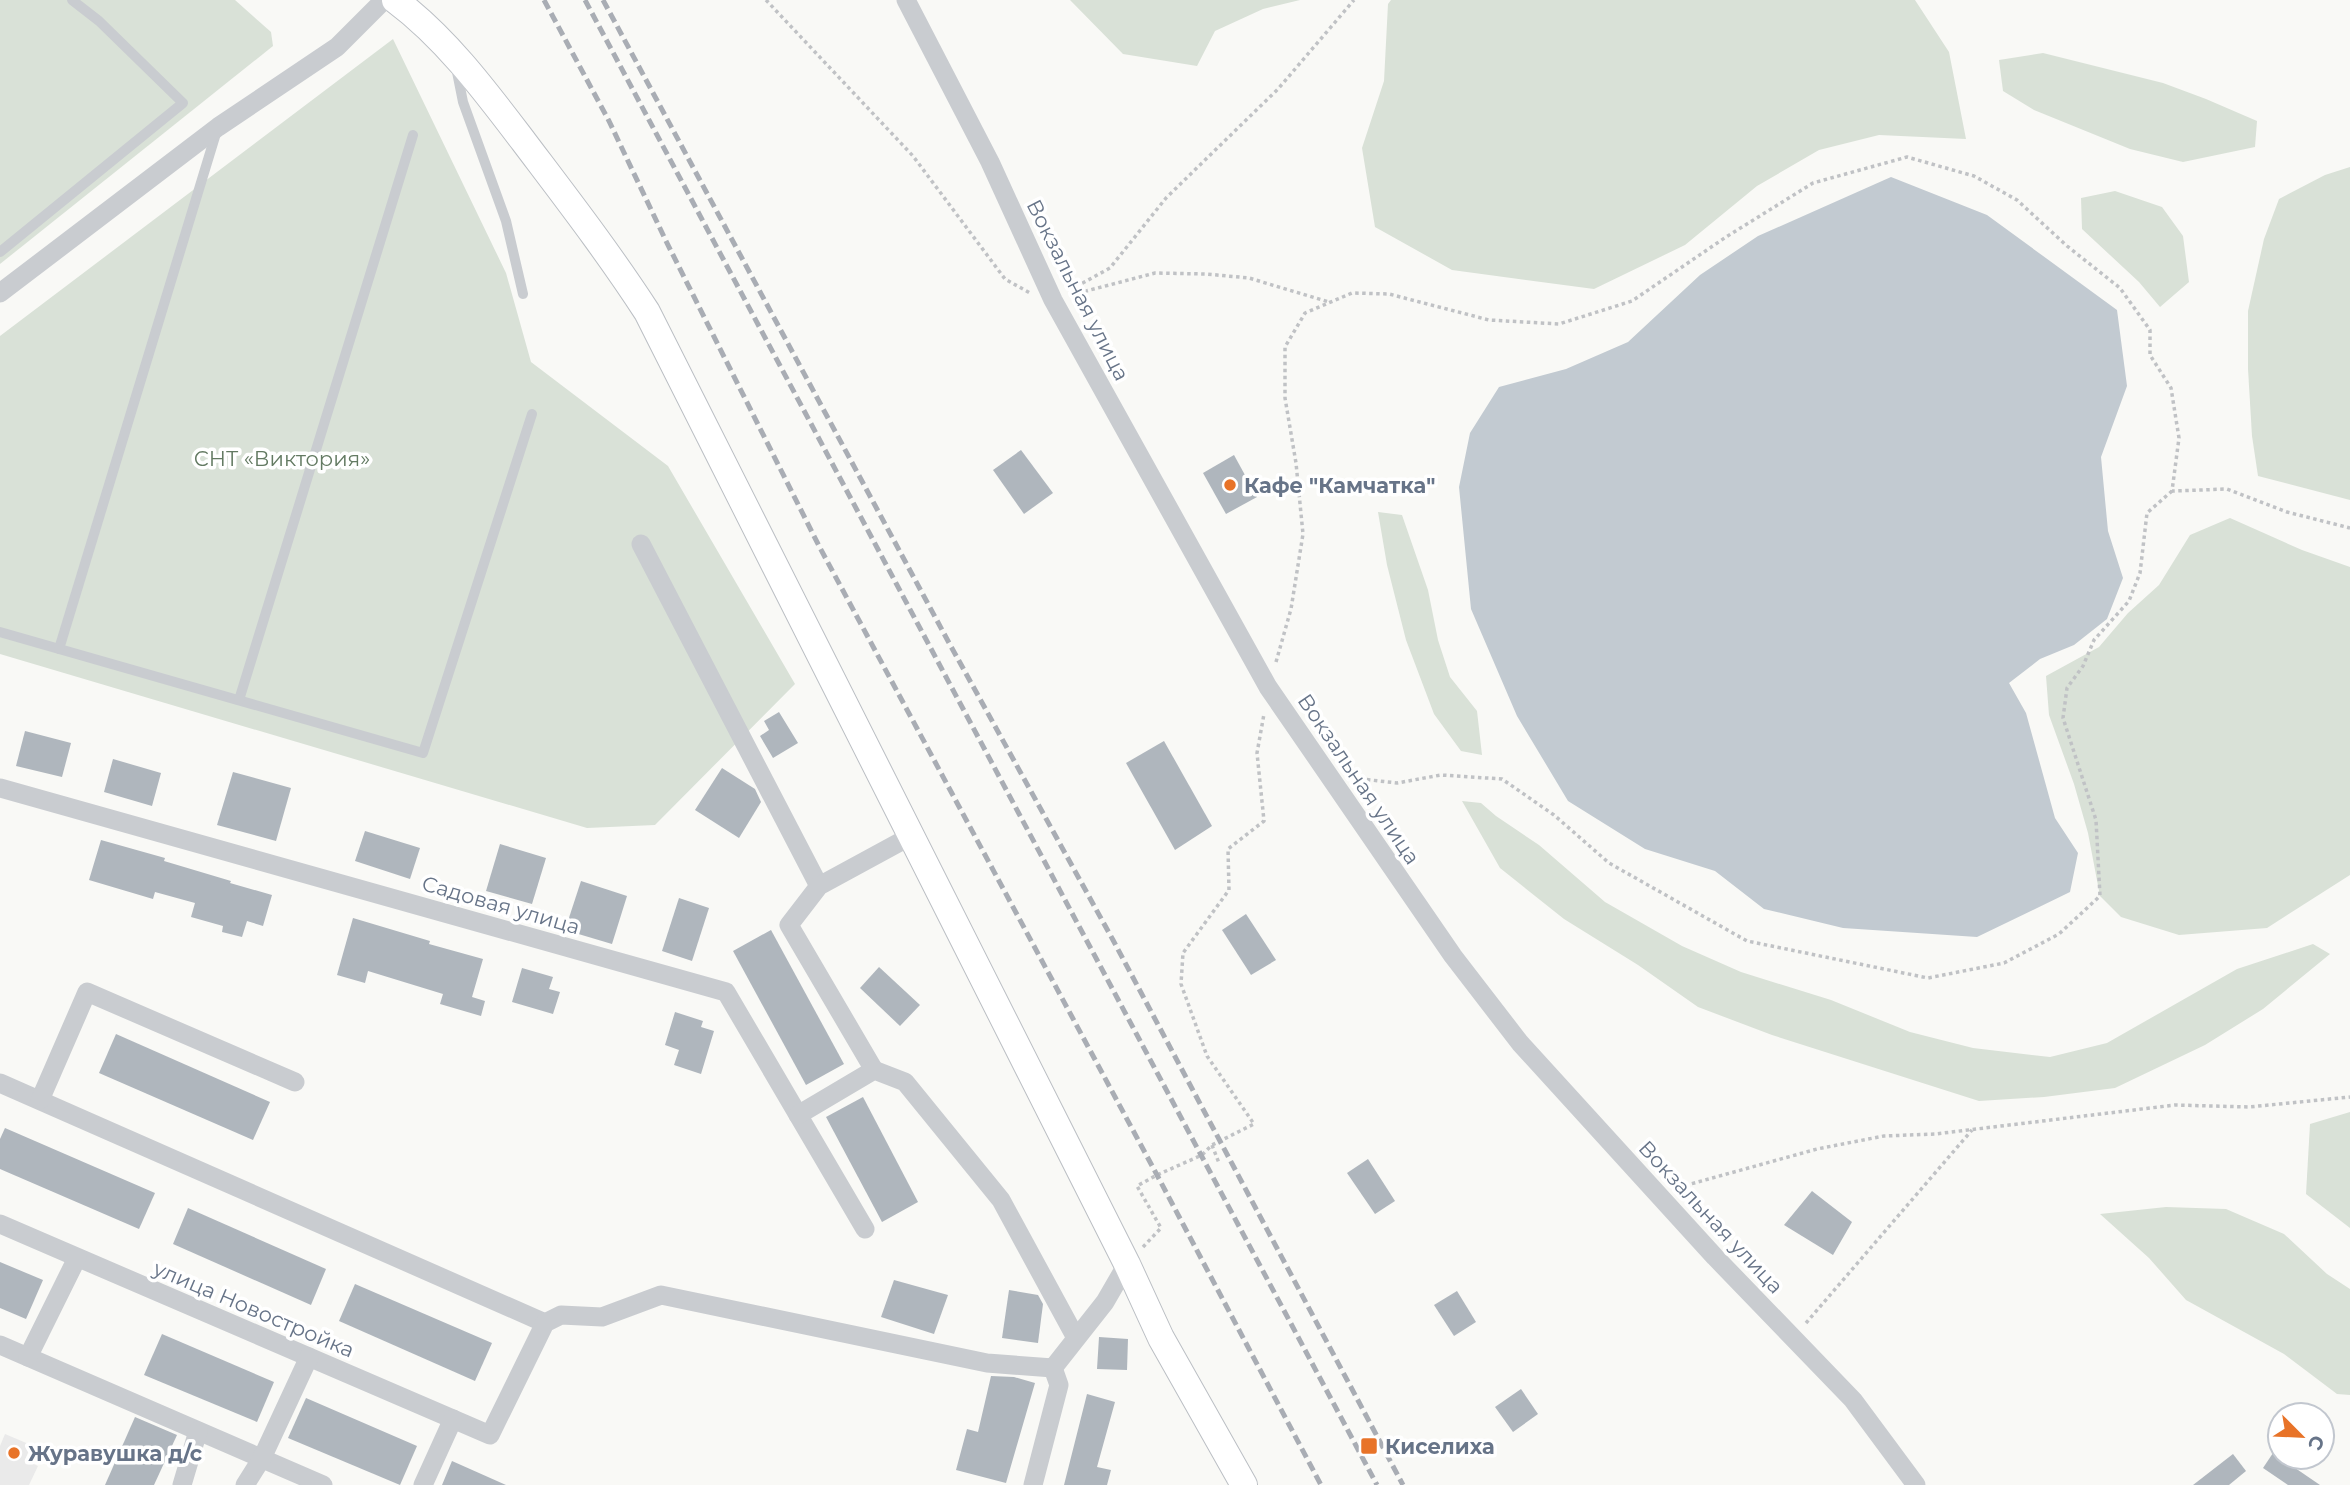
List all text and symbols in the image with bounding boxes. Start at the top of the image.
street label: Вокзальная улица [1021,195,1135,385]
park label: СНТ «Виктория» [194,446,370,471]
place label: Кафе "Камчатка" [1244,473,1435,498]
marker: Кафе "Камчатка" [1222,477,1238,493]
street label: Вокзальная улица [1293,689,1425,869]
street label: Садовая улица [419,871,583,939]
street label: Вокзальная улица [1634,1135,1788,1299]
street label: улица Новостройка [149,1255,358,1363]
north arrow [2266,1401,2336,1471]
text: С [2303,1432,2329,1454]
place label: Киселиха [1385,1434,1495,1459]
marker: Киселиха [1359,1436,1379,1456]
place label: Журавушка д/с [28,1441,203,1466]
marker: Журавушка д/с [6,1445,22,1461]

